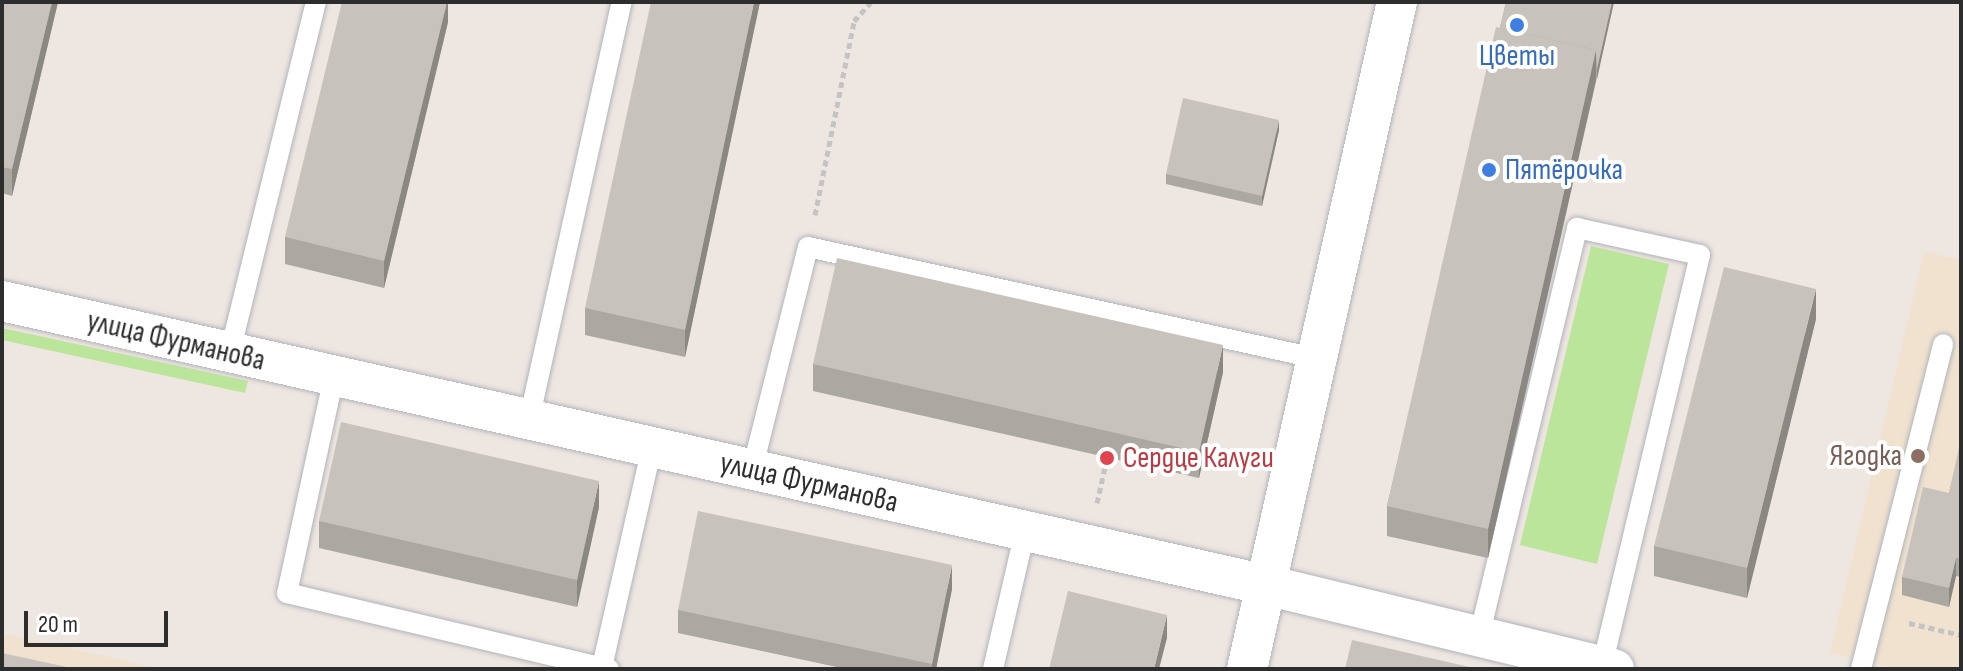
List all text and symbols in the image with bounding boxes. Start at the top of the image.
marker: Цветы [1508,16,1526,34]
place label: Цветы [1479,38,1555,74]
place label: Пятёрочка [1505,152,1623,188]
marker: Пятёрочка [1480,161,1498,179]
street label: улица Фурманова [83,303,269,379]
place label: Ягодка [1829,438,1902,474]
place label: Сердце Калуги [1123,440,1274,476]
street label: улица Фурманова [716,445,902,521]
marker: Ягодка [1909,447,1927,465]
marker: Сердце Калуги [1098,449,1116,467]
scale bar [28,595,172,645]
text: 20 m [38,610,78,639]

